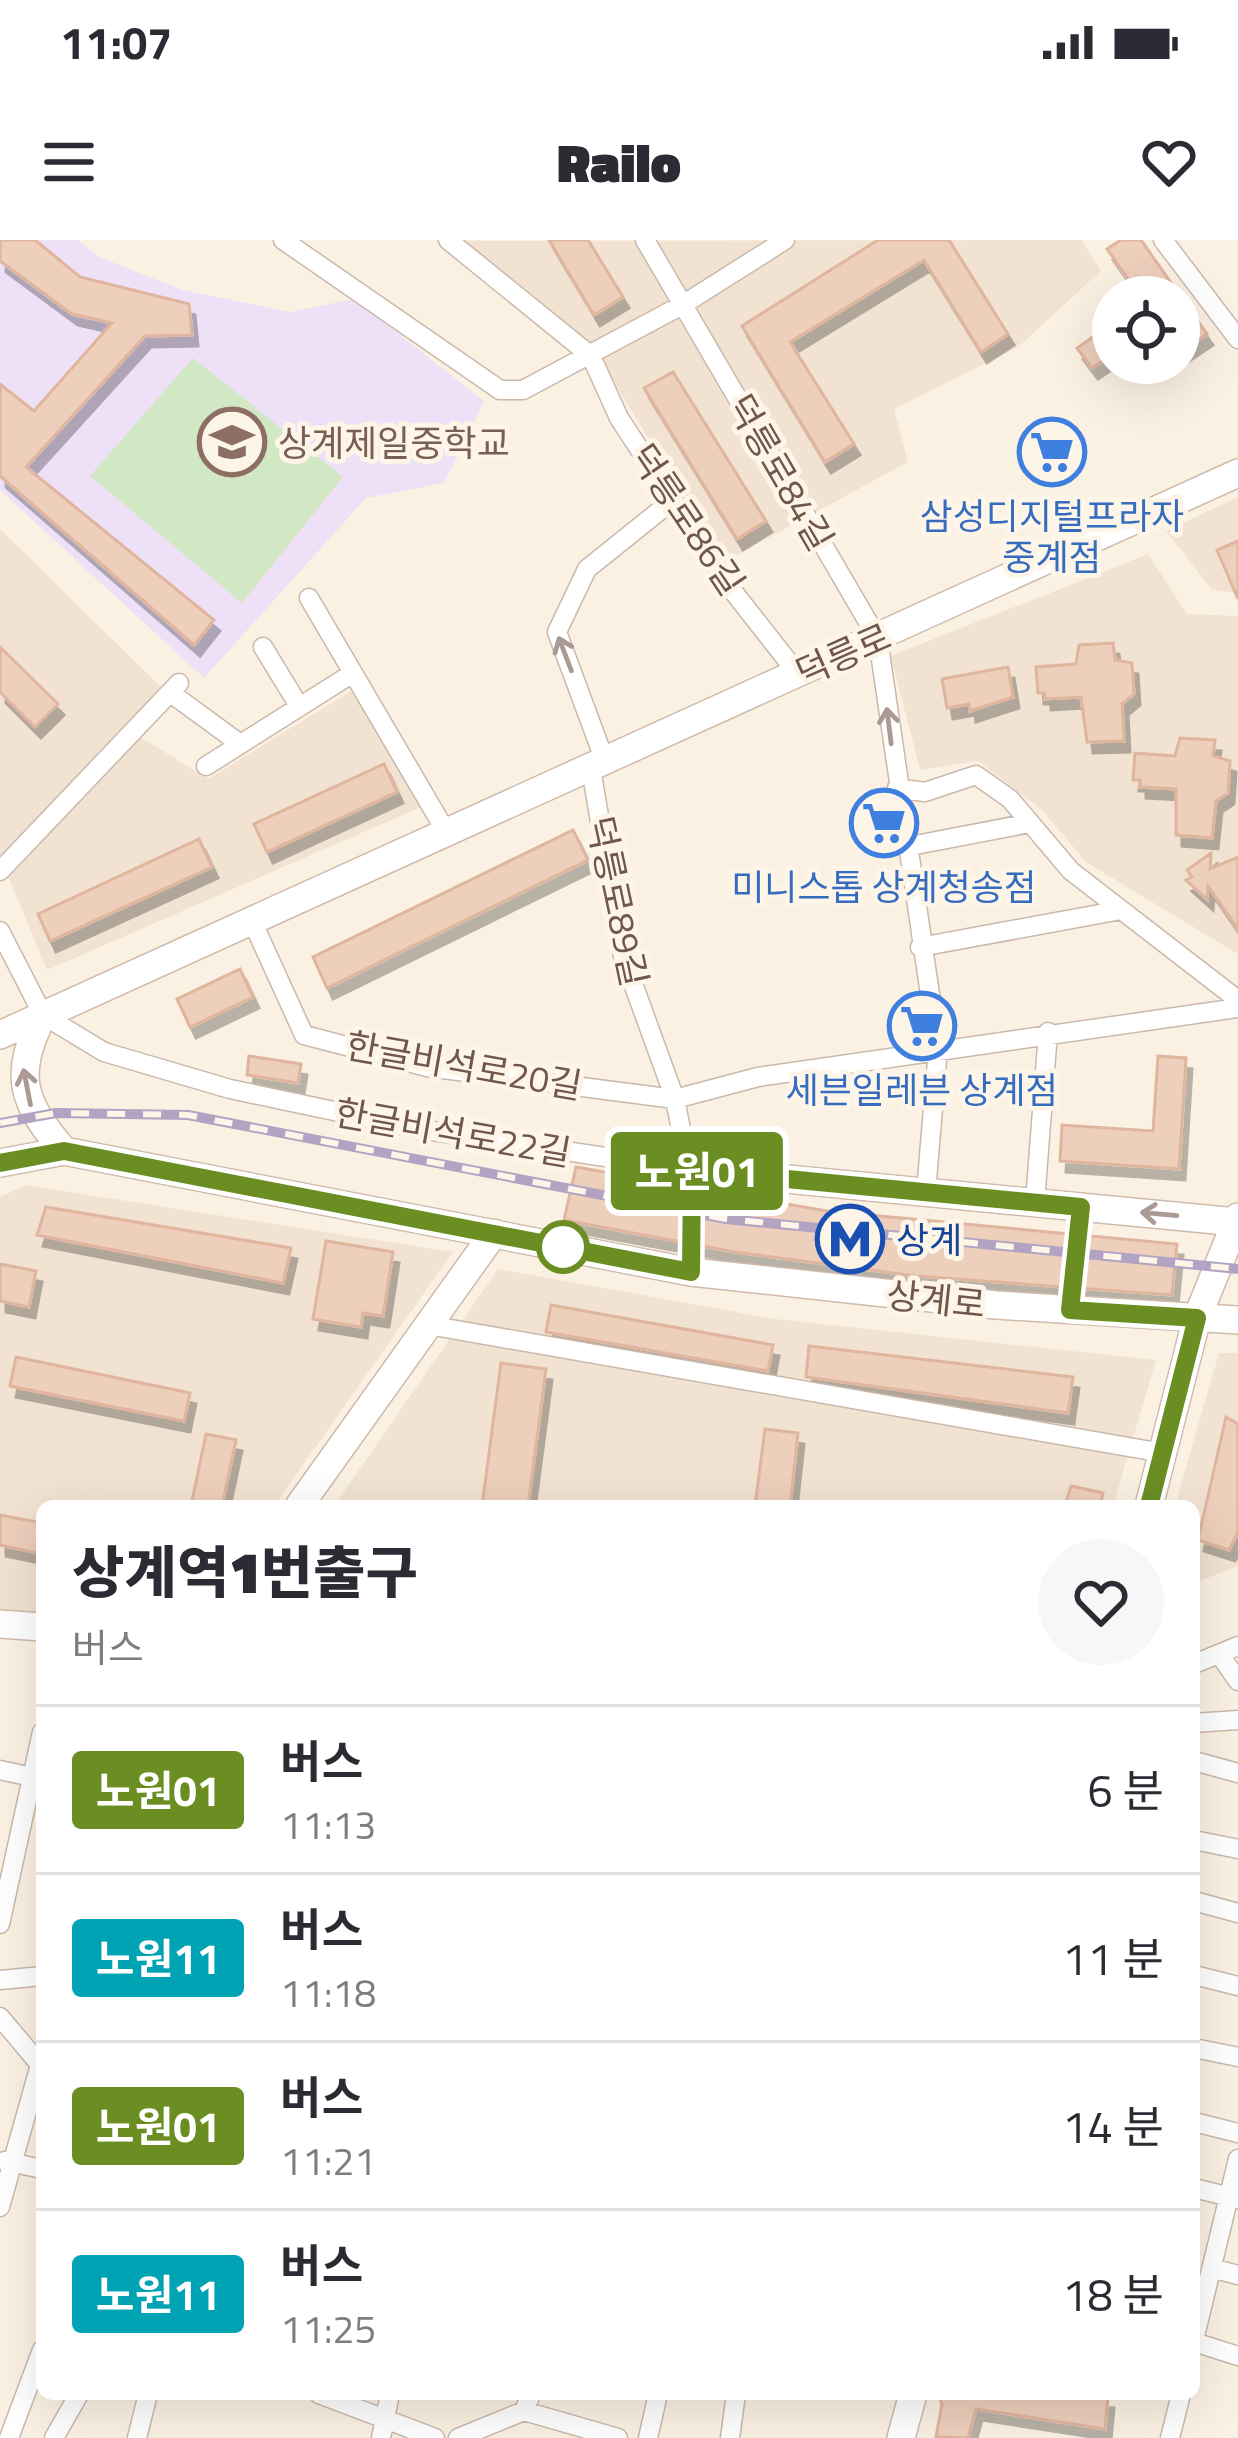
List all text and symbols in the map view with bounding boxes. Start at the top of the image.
text: 11:07 [60,8,172,76]
text: Railo [557,121,681,203]
icon: menu [36,129,102,195]
icon: heart [1136,129,1202,195]
map controls [1092,276,1200,384]
button: locate [1092,276,1200,384]
street label: 덕릉로84길 [714,383,848,561]
school or university icon: 상계제일중학교 [197,407,267,477]
place label: 상계제일중학교 [278,415,510,470]
supermarket icon: 삼성디지털프라자 중계점 [1017,417,1087,487]
street label: 덕릉로86길 [617,432,759,606]
place label: 삼성디지털프라자 중계점 [920,488,1184,584]
street label: 덕릉로 [786,609,900,699]
one-way arrow [553,636,574,673]
one-way arrow [877,707,900,746]
supermarket icon: 미니스톱 상계청송점 [849,788,919,858]
street label: 덕릉로89길 [573,811,663,991]
place label: 미니스톱 상계청송점 [731,859,1037,914]
supermarket icon: 세븐일레븐 상계점 [887,991,957,1061]
street label: 한글비석로20길 [342,1017,586,1113]
place label: 세븐일레븐 상계점 [786,1062,1058,1117]
one-way arrow [15,1068,37,1107]
street label: 한글비석로22길 [331,1084,575,1180]
line badge: 노원01 [613,1132,781,1210]
text: 노원01 [635,1139,759,1203]
one-way arrow [1140,1202,1179,1225]
metro station icon: 상계 [815,1204,885,1274]
place label: 상계 [896,1212,962,1267]
unlabelled marker [538,1222,588,1272]
street label: 상계로 [884,1266,988,1332]
text: 상계역1번출구 [72,1528,418,1615]
button: heart [1038,1539,1164,1665]
text: 버스 [72,1618,144,1677]
text: 버스 [280,1727,363,1795]
text: 6 분 [1087,1756,1164,1824]
text: 노원01 [96,1758,220,1822]
text: 11:13 [280,1795,376,1854]
text: 버스 [280,1895,363,1963]
text: 11 분 [1062,1924,1164,1992]
text: 노원11 [96,1926,220,1990]
text: 11:18 [280,1963,376,2022]
text: 버스 [280,2063,363,2131]
text: 14 분 [1062,2092,1164,2160]
text: 노원01 [96,2094,220,2158]
text: 11:21 [280,2131,376,2190]
text: 버스 [280,2231,363,2299]
text: 18 분 [1062,2260,1164,2328]
text: 노원11 [96,2262,220,2326]
text: 11:25 [280,2299,376,2358]

